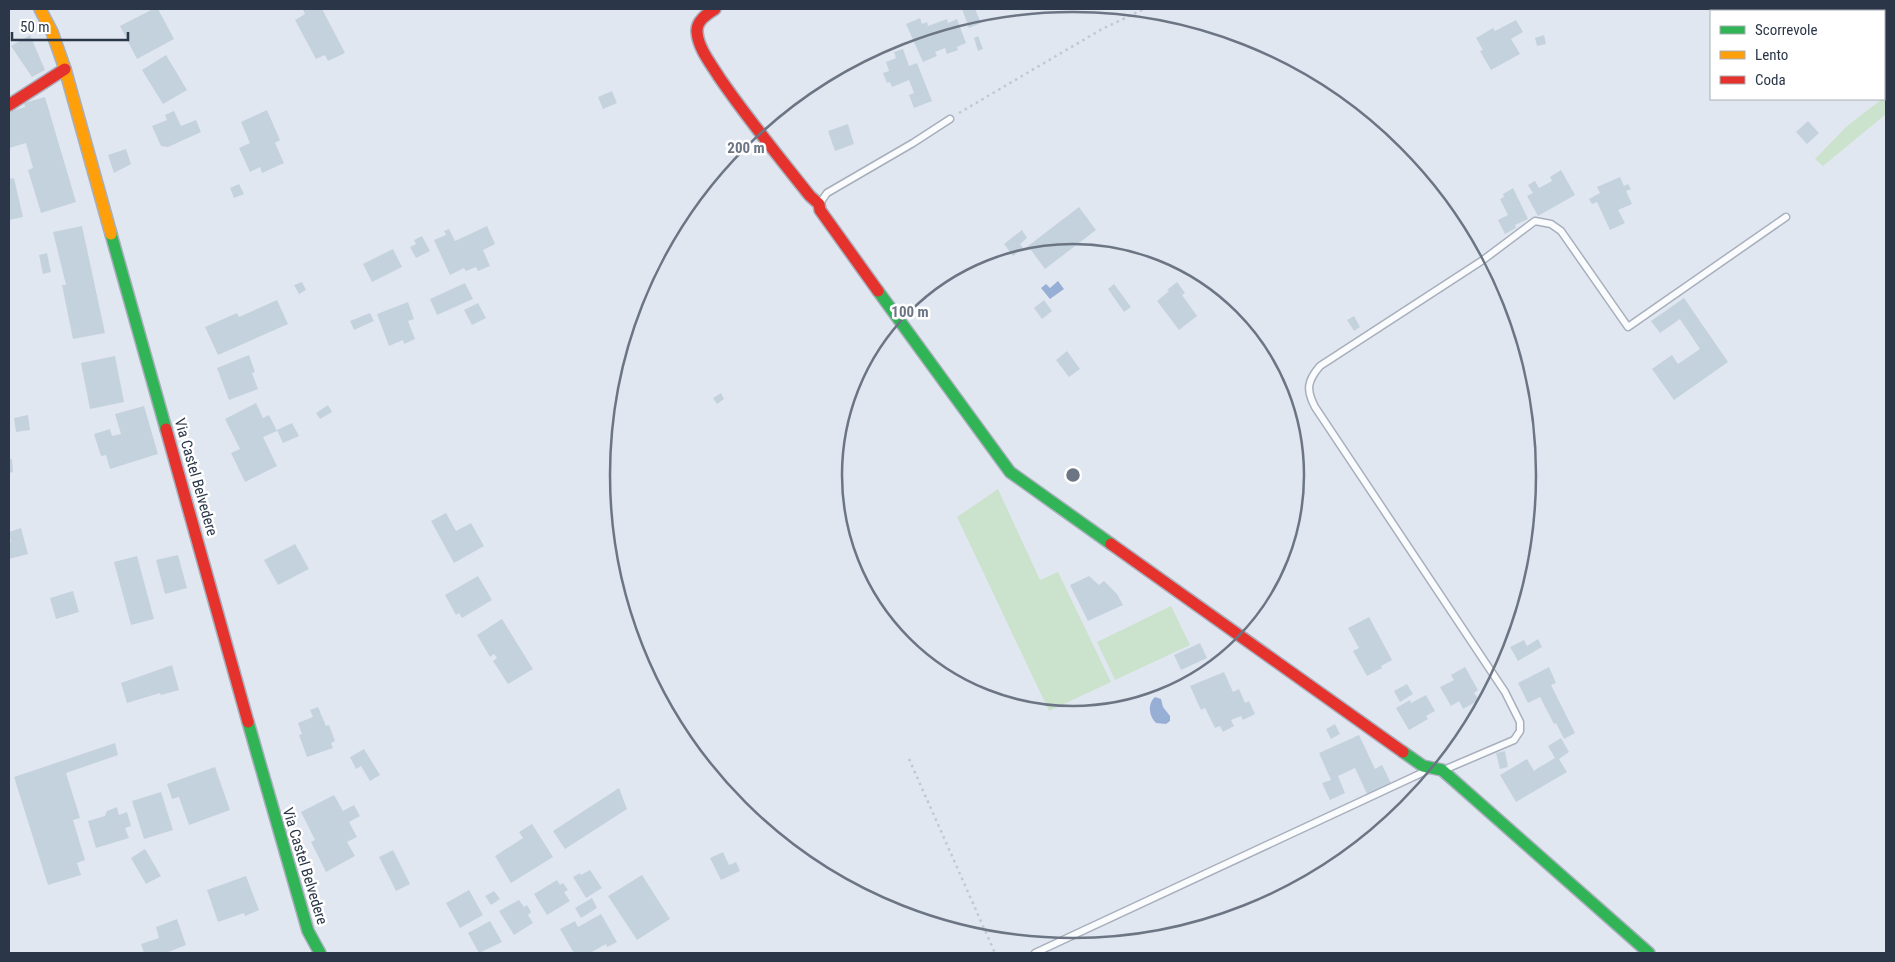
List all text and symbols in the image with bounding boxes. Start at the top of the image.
scale bar [12,10,129,42]
legend [1710,10,1885,100]
text: 50 m [20,18,50,36]
text: Scorrevole [1755,21,1817,39]
text: Lento [1755,46,1788,64]
text: Coda [1755,71,1786,89]
text: 200 m [727,139,765,157]
text: 100 m [891,303,929,321]
street label: Via Castel Belvedere [171,416,221,538]
centre of rings [1064,466,1082,484]
street label: Via Castel Belvedere [279,805,331,927]

